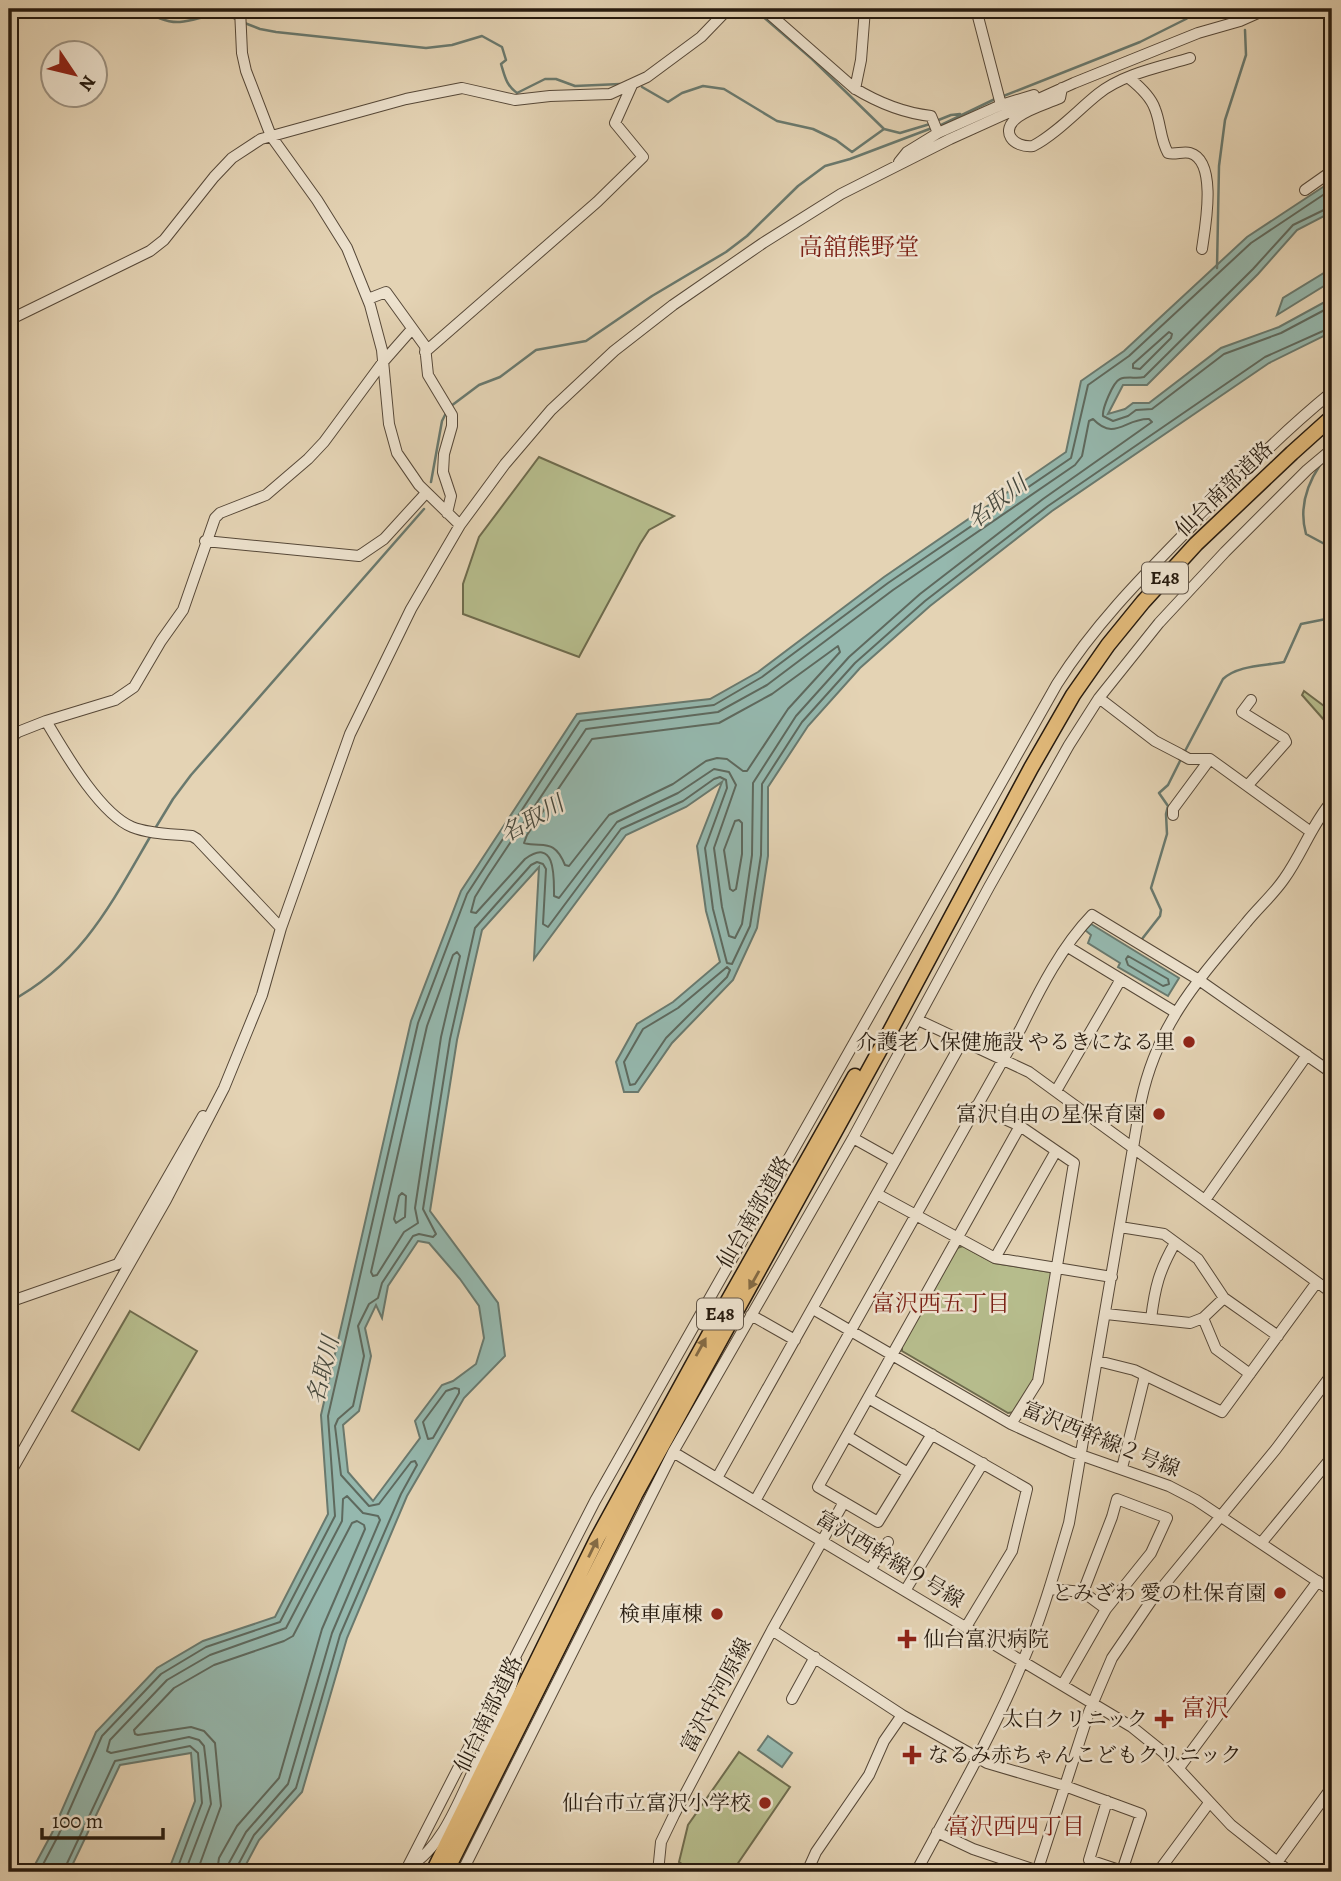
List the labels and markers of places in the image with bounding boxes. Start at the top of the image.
place label: 介護老人保健施設 やるきになる里 [856,1028,1175,1056]
marker: 介護老人保健施設 やるきになる里 [1181,1034,1197,1050]
place label: 富沢自由の星保育園 [956,1100,1145,1128]
marker: 富沢自由の星保育園 [1151,1106,1167,1122]
place label: とみざわ 愛の杜保育園 [1052,1579,1266,1607]
marker: とみざわ 愛の杜保育園 [1272,1585,1288,1601]
place label: 検車庫棟 [619,1600,703,1628]
marker: 検車庫棟 [709,1606,725,1622]
place label: 仙台富沢病院 [923,1625,1049,1653]
marker: 仙台富沢病院 [897,1629,917,1649]
place label: 太白クリニック [1002,1705,1148,1733]
marker: 太白クリニック [1154,1709,1174,1729]
place label: なるみ赤ちゃんこどもクリニック [928,1741,1242,1769]
marker: なるみ赤ちゃんこどもクリニック [902,1745,922,1765]
place label: 仙台市立富沢小学校 [562,1789,751,1817]
marker: 仙台市立富沢小学校 [757,1795,773,1811]

